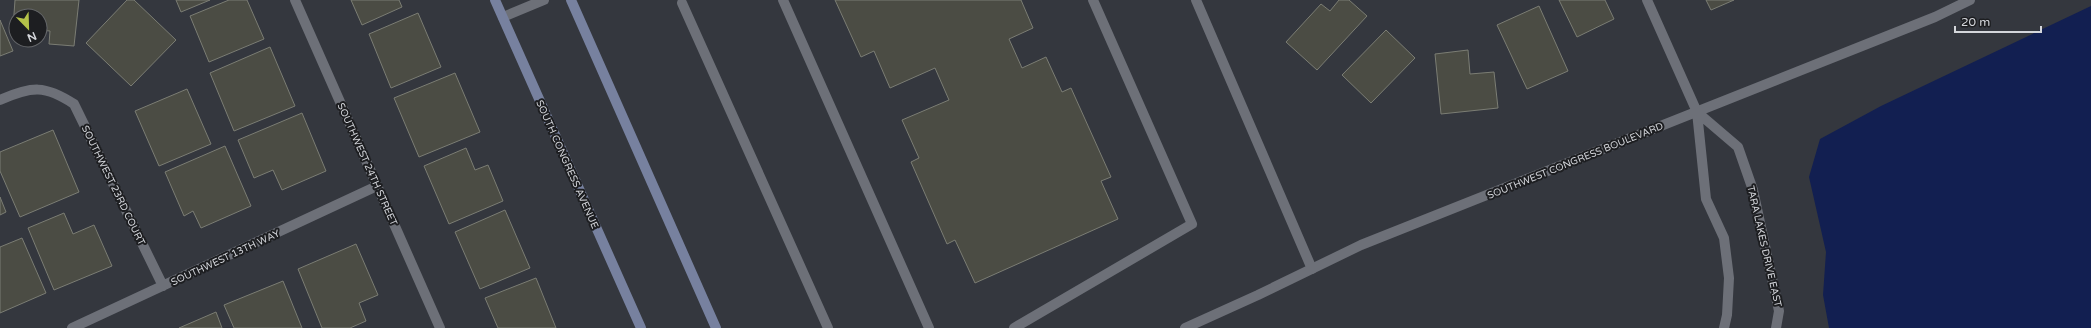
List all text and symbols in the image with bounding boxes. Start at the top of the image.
north arrow [8,8,48,48]
scale bar [1955,8,2041,34]
text: 20 m [1961,15,1990,29]
text: N [25,29,38,44]
street label: SOUTH CONGRESS AVENUE [533,98,601,230]
street label: SOUTHWEST 24TH STREET [335,101,400,228]
street label: SOUTHWEST CONGRESS BOULEVARD [1486,120,1665,202]
street label: SOUTHWEST 23RD COURT [79,124,147,247]
street label: TARA LAKES DRIVE EAST [1744,184,1784,308]
street label: SOUTHWEST 13TH WAY [169,227,282,288]

